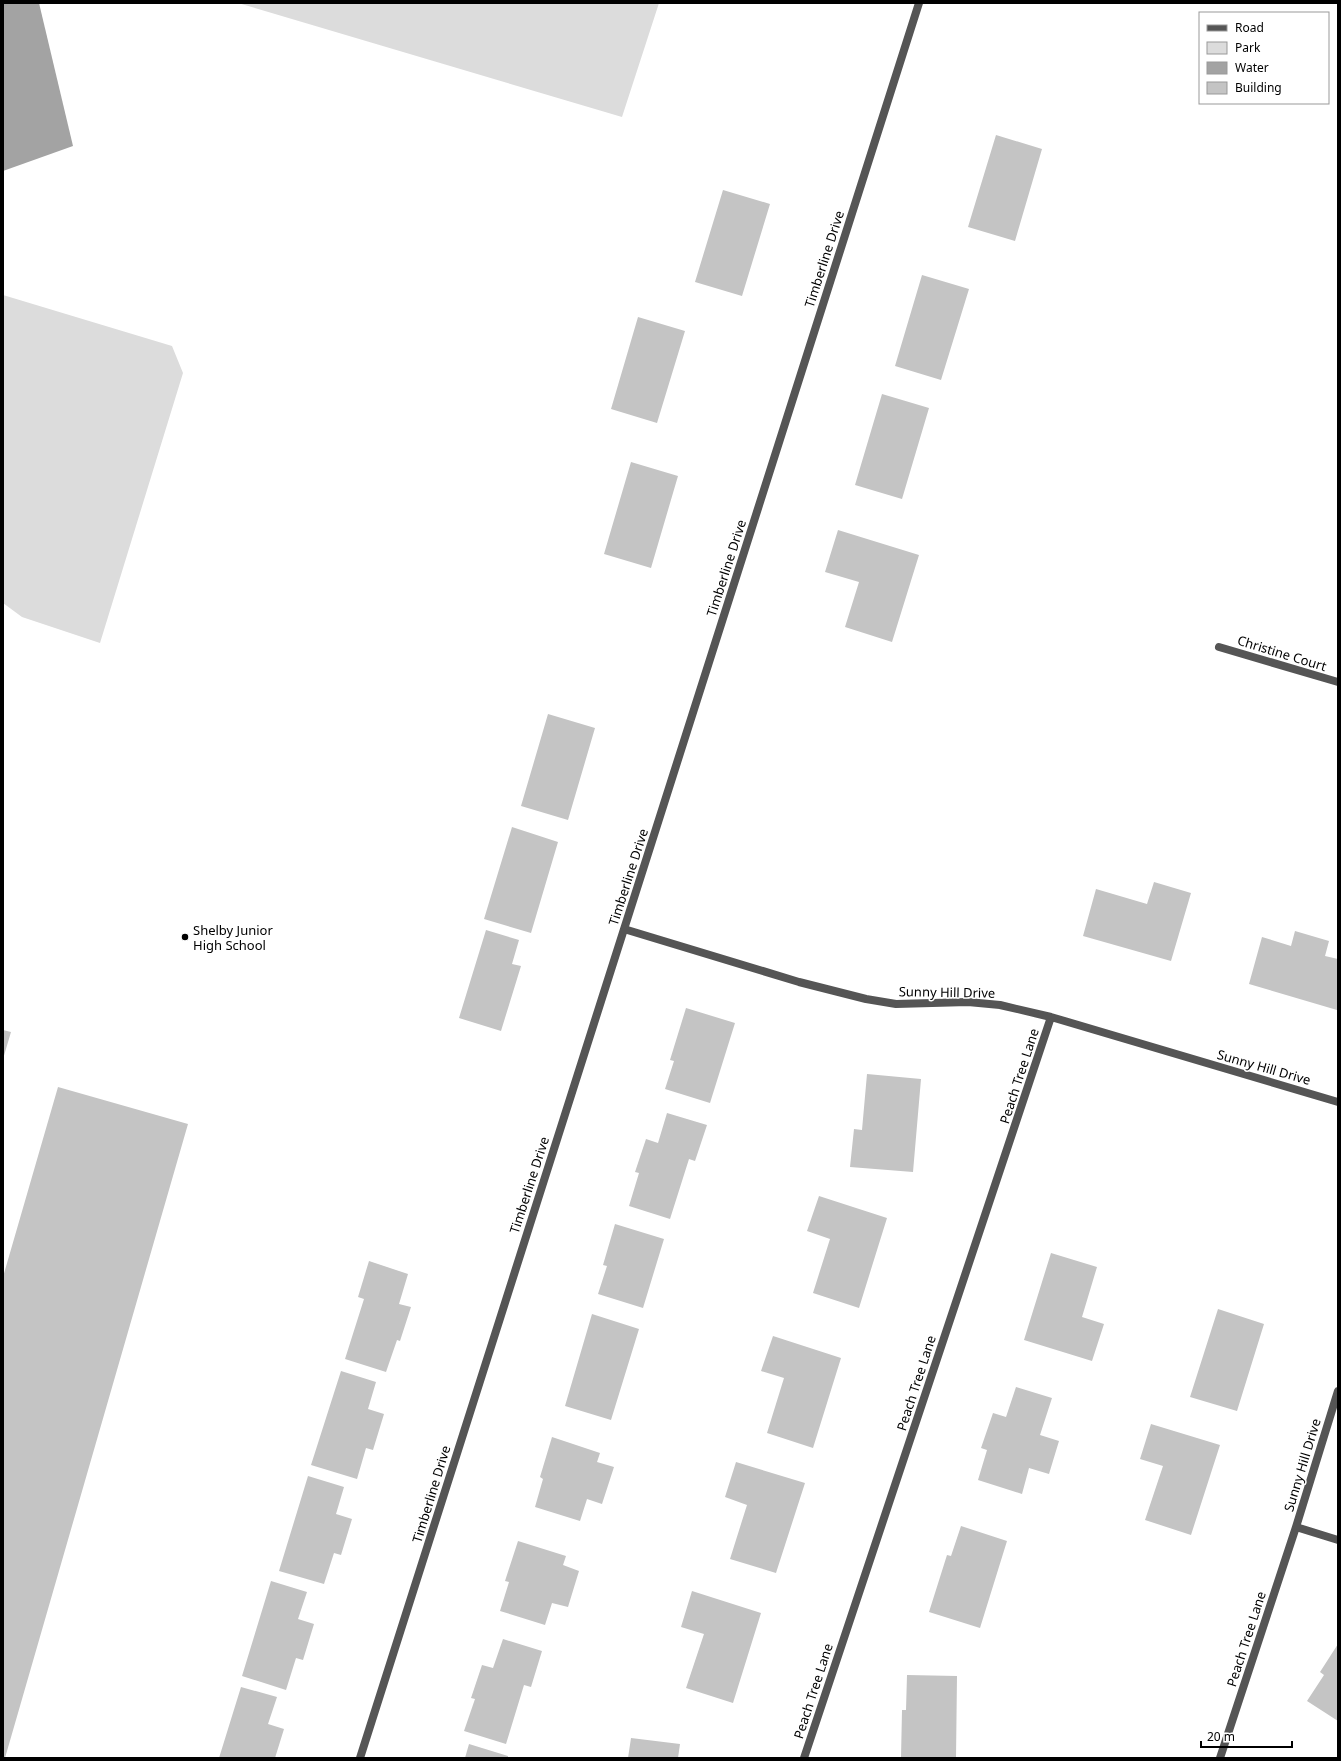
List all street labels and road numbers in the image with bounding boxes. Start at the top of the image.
street label: Timberline Drive [800,208,848,310]
street label: Timberline Drive [702,517,750,619]
street label: Christine Court [1235,631,1329,675]
street label: Timberline Drive [604,826,652,928]
street label: Sunny Hill Drive [899,982,995,1002]
street label: Peach Tree Lane [995,1026,1043,1126]
street label: Sunny Hill Drive [1215,1045,1313,1089]
street label: Timberline Drive [505,1134,553,1236]
street label: Peach Tree Lane [892,1333,940,1433]
street label: Sunny Hill Drive [1279,1416,1325,1514]
street label: Timberline Drive [408,1443,454,1545]
street label: Peach Tree Lane [1222,1589,1270,1689]
street label: Peach Tree Lane [789,1641,837,1741]

